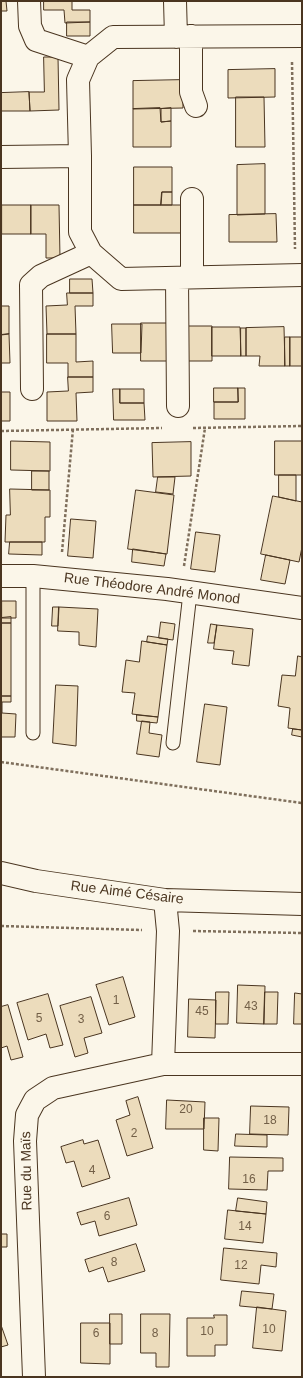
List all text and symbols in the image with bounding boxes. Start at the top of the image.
street label: Rue Théodore André Monod [63,570,241,608]
street label: Rue Aimé Césaire [70,878,184,908]
house number: 1 [113,994,119,1008]
house number: 43 [244,1000,258,1014]
house number: 45 [195,1005,209,1019]
house number: 5 [36,1012,42,1026]
house number: 3 [78,1013,84,1027]
house number: 20 [179,1103,193,1117]
house number: 18 [263,1114,277,1128]
house number: 2 [131,1127,137,1141]
street label: Rue du Maïs [18,1131,36,1211]
house number: 4 [89,1164,95,1178]
house number: 16 [242,1173,256,1187]
house number: 6 [104,1210,110,1224]
house number: 14 [238,1220,252,1234]
house number: 8 [111,1256,117,1270]
house number: 12 [234,1259,248,1273]
house number: 10 [262,1323,276,1337]
house number: 10 [200,1325,214,1339]
house number: 6 [93,1327,99,1341]
house number: 8 [152,1327,158,1341]

